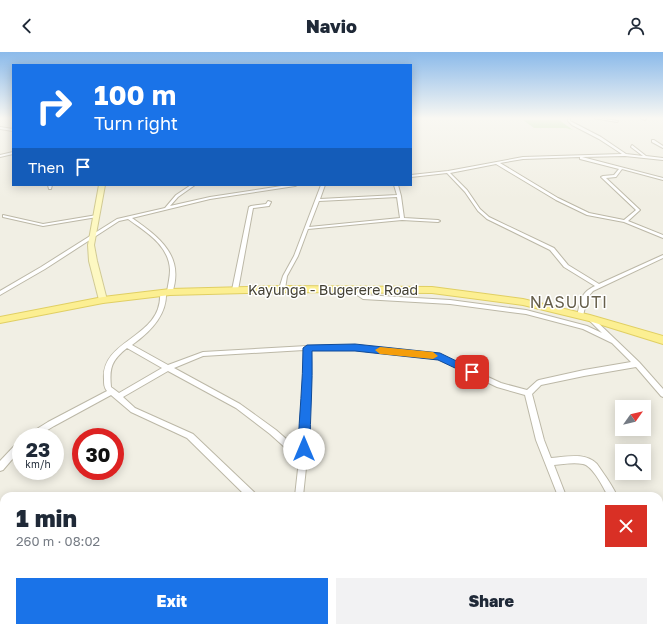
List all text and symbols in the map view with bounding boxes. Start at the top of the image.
icon: back [16,15,38,37]
text: Navio [306,15,357,37]
icon: person [625,15,647,37]
text: 100 m [94,78,176,111]
icon: right [28,80,80,132]
text: Turn right [94,112,178,134]
icon: arrive [72,156,94,178]
text: Then [28,158,64,176]
street label: Kayunga - Bugerere Road [248,281,418,298]
district label: NASUUTI [530,292,608,312]
pin [455,355,489,389]
icon: arrive [461,361,483,383]
north arrow [615,400,651,436]
map controls [615,400,651,480]
speed limit sign: 30 [72,428,124,480]
position arrow [283,428,325,470]
text: 23 [26,437,50,461]
button: search [615,444,651,480]
text: km/h [25,458,51,470]
text: 1 min [16,503,77,532]
button: close [605,505,647,547]
text: 260 m · 08:02 [16,533,100,549]
button: Exit [16,578,328,624]
button: Share [336,578,647,624]

